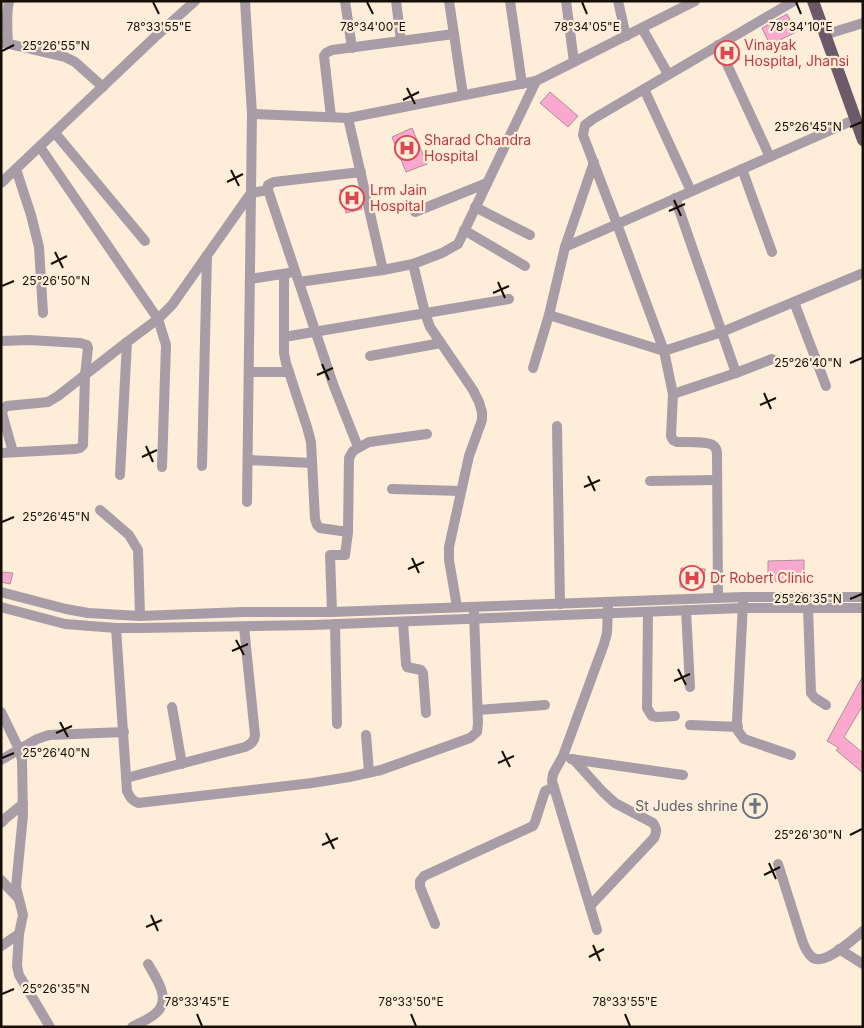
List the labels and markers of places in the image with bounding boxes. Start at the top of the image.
place label: Vinayak Hospital, Jhansi [744,36,849,69]
hospital icon: Vinayak Hospital, Jhansi [714,40,740,66]
place label: Sharad Chandra Hospital [424,131,531,164]
hospital icon: Sharad Chandra Hospital [394,135,420,161]
place label: Lrm Jain Hospital [370,181,427,214]
hospital icon: Lrm Jain Hospital [339,185,365,211]
hospital icon: Dr Robert Clinic [679,565,705,591]
place label: Dr Robert Clinic [710,569,814,586]
church icon: St Judes shrine [742,793,768,819]
place label: St Judes shrine [635,797,738,814]

